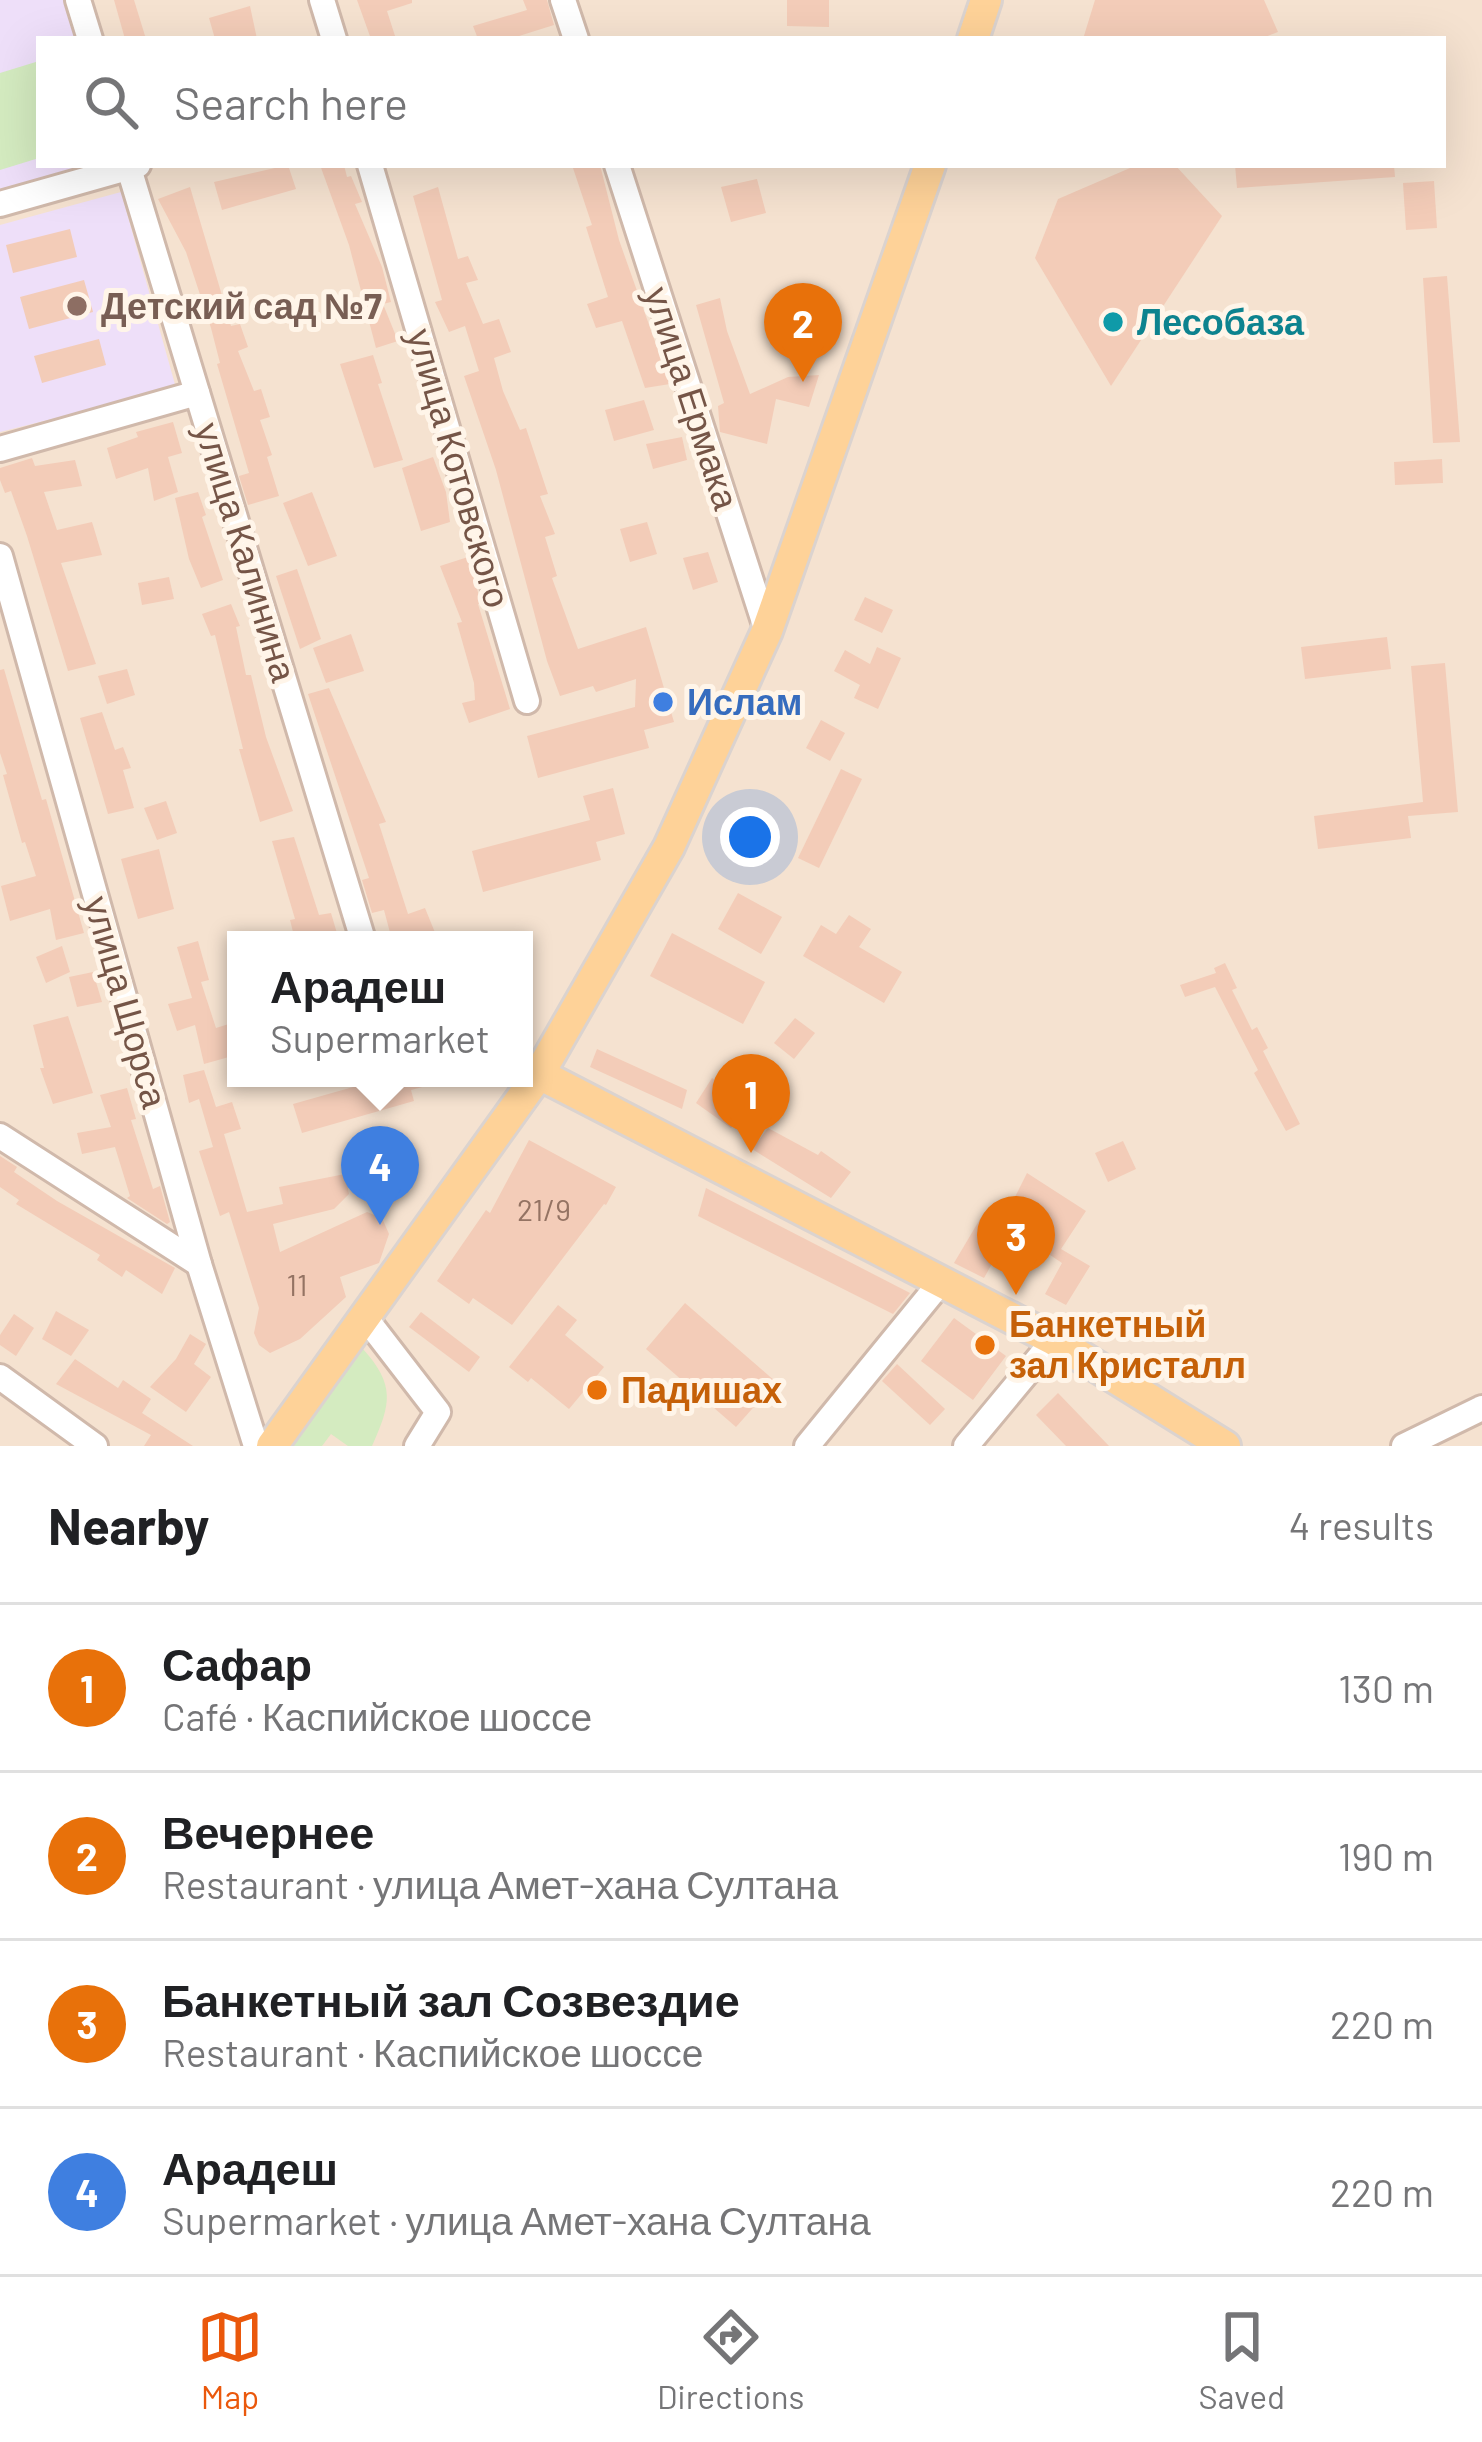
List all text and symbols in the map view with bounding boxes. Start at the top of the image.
search box [36,36,1446,168]
icon: search [78,69,144,135]
text: Search here [174,75,408,129]
street label: улица Ермака [636,281,750,516]
place label: Детский сад №7 [101,283,382,327]
pin: 2 [764,283,842,382]
marker: Детский сад №7 [64,293,90,319]
place label: Лесобаза [1137,299,1305,342]
marker: Лесобаза [1100,309,1126,335]
street label: улица Котовского [399,323,521,612]
street label: улица Калинина [187,417,307,687]
place label: Ислам [687,679,802,722]
marker: Ислам [650,689,676,715]
your location [720,807,780,867]
street label: улица Щорса [76,891,178,1113]
popup [227,931,533,1087]
text: Арадеш [270,958,446,1012]
text: Supermarket [270,1014,490,1061]
pin: 1 [712,1054,790,1153]
pin: 4 [341,1126,419,1225]
house number: 21/9 [517,1191,571,1227]
pin: 3 [977,1196,1055,1295]
house number: 11 [286,1266,308,1302]
place label: Банкетный зал Кристалл [1009,1301,1246,1386]
marker: Банкетный зал Кристалл [972,1332,998,1358]
place label: Падишах [621,1367,782,1411]
marker: Падишах [584,1377,610,1403]
text: Nearby [48,1494,209,1555]
text: 4 results [1289,1501,1434,1548]
text: Сафар [162,1636,312,1690]
text: 1 [80,1664,94,1711]
text: 130 m [1338,1664,1434,1711]
text: Café · Каспийское шоссе [162,1692,592,1739]
text: Вечернее [162,1804,374,1858]
text: 2 [76,1832,98,1879]
text: 190 m [1338,1832,1434,1879]
text: Restaurant · улица Амет-хана Султана [162,1860,838,1907]
text: Банкетный зал Созвездие [162,1972,740,2026]
text: 3 [76,2000,98,2047]
text: 220 m [1330,2000,1434,2047]
text: Restaurant · Каспийское шоссе [162,2028,703,2075]
text: Арадеш [162,2140,338,2194]
text: 4 [75,2168,99,2215]
text: 220 m [1330,2168,1434,2215]
text: Supermarket · улица Амет-хана Султана [162,2196,871,2243]
tab: Map [197,2304,263,2416]
tab: Directions [657,2304,804,2416]
tab: Saved [1198,2304,1285,2416]

